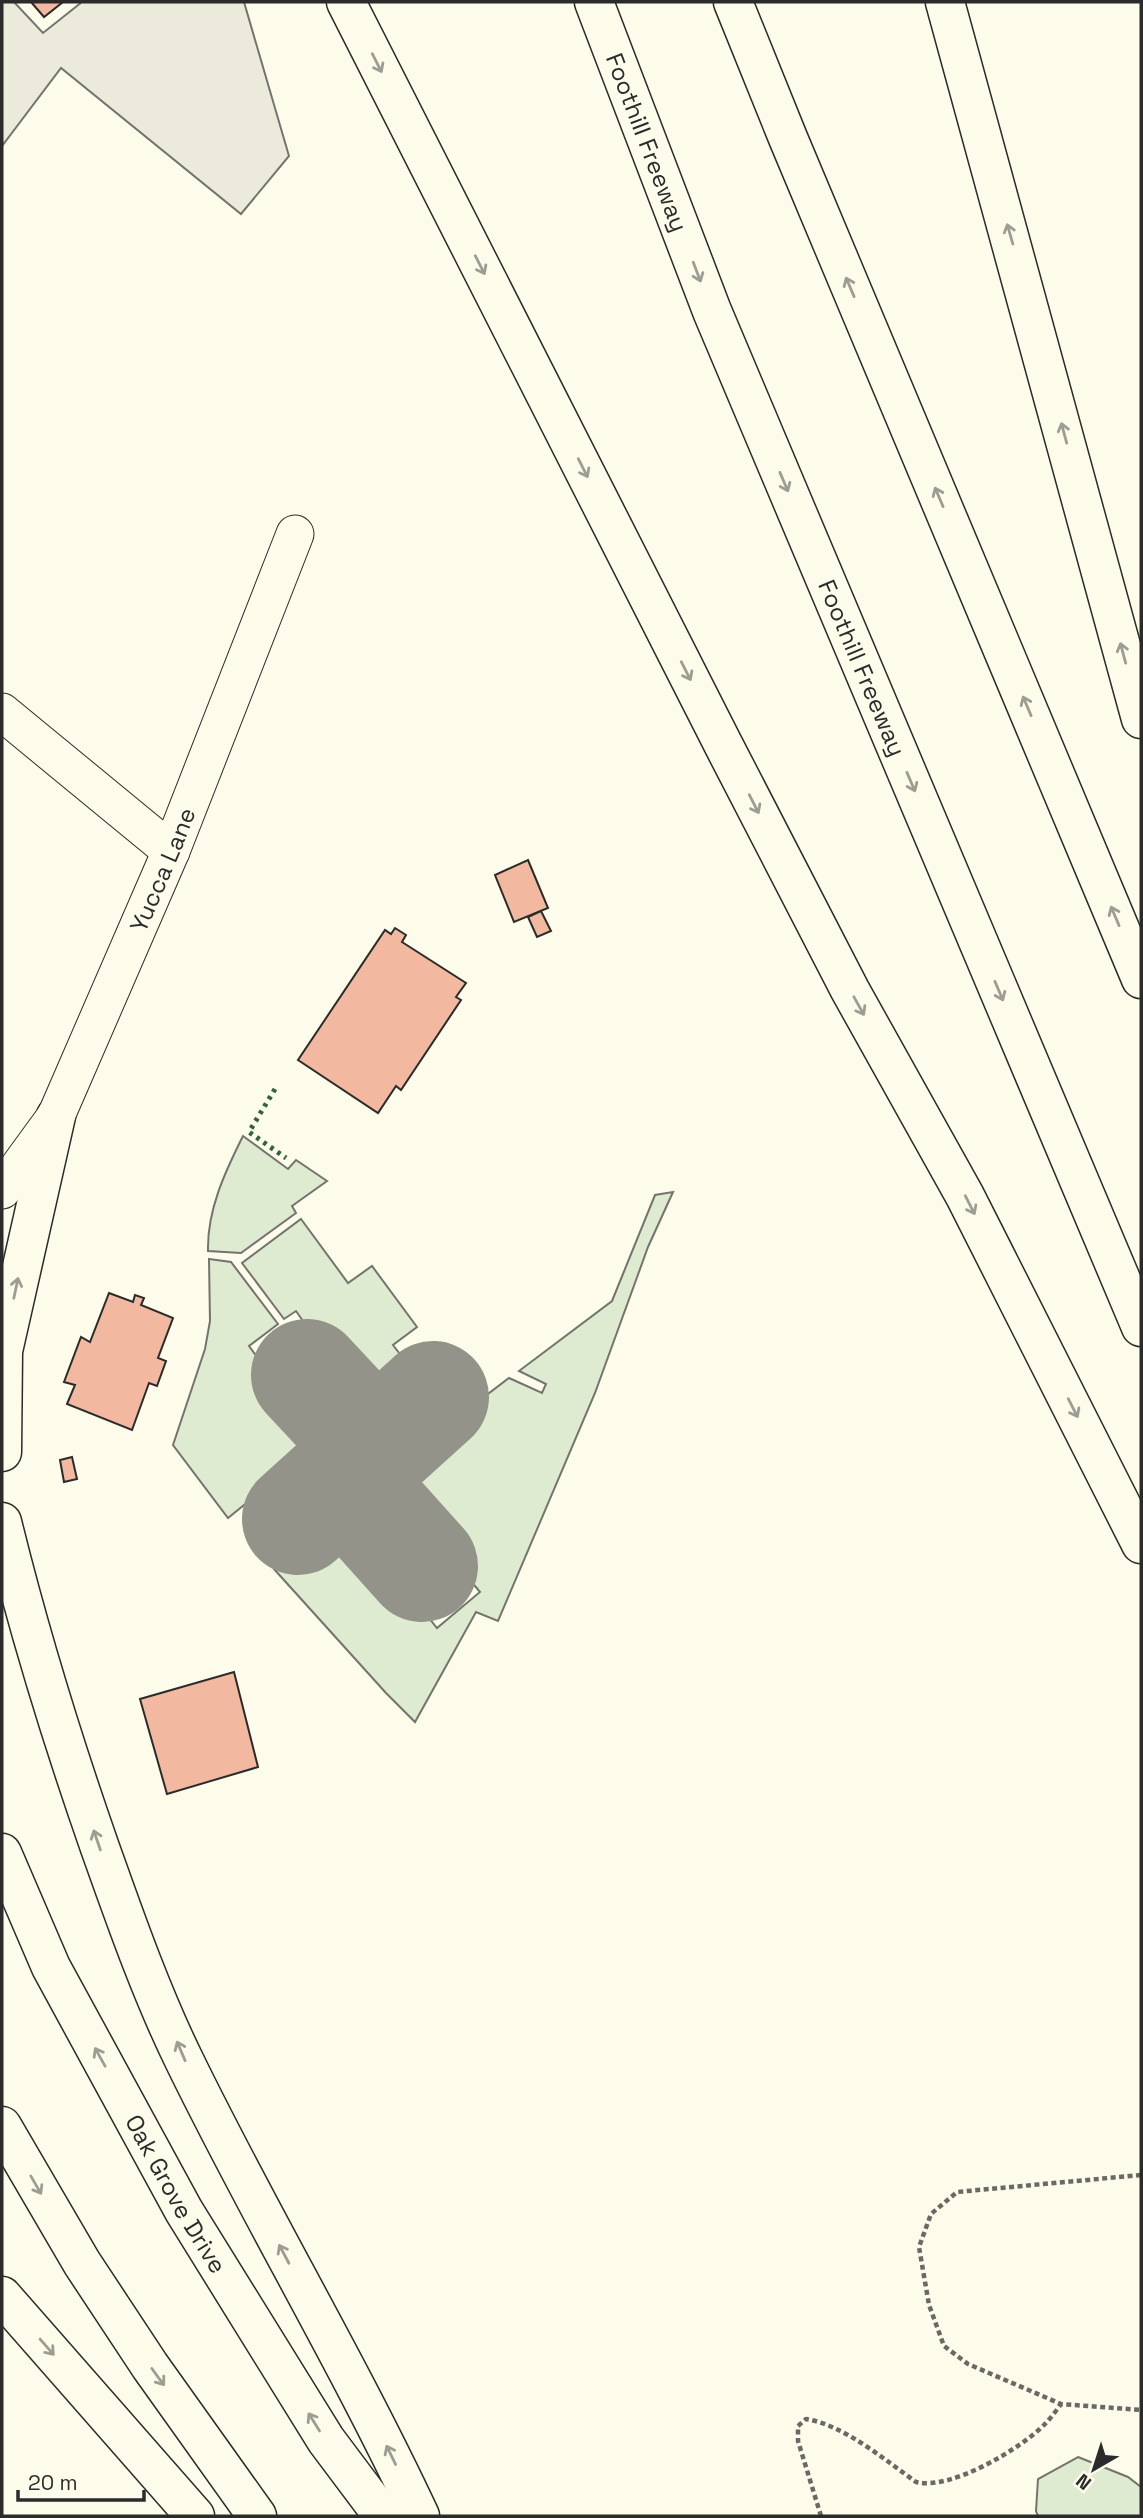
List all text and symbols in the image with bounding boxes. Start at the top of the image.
street label: Foothill Freeway [599,48,696,236]
one-way arrow [371,52,385,73]
one-way arrow [1002,223,1015,245]
one-way arrow [474,255,488,275]
one-way arrow [691,260,704,282]
one-way arrow [843,277,856,298]
one-way arrow [1057,423,1070,445]
one-way arrow [577,457,591,478]
one-way arrow [778,470,791,492]
one-way arrow [931,486,944,508]
street label: Foothill Freeway [812,575,914,761]
one-way arrow [1116,642,1129,664]
one-way arrow [680,660,694,681]
one-way arrow [1019,696,1032,718]
one-way arrow [905,770,918,792]
one-way arrow [748,793,762,814]
street label: Yucca Lane [122,803,202,937]
one-way arrow [1108,906,1121,928]
one-way arrow [993,980,1006,1001]
one-way arrow [853,995,866,1016]
one-way arrow [963,1194,977,1215]
one-way arrow [10,1277,24,1300]
one-way arrow [1066,1397,1080,1418]
one-way arrow [90,1829,102,1851]
one-way arrow [173,2041,186,2063]
one-way arrow [93,2047,107,2067]
street label: Oak Grove Drive [119,2109,234,2279]
one-way arrow [30,2174,44,2194]
one-way arrow [277,2244,290,2265]
one-way arrow [39,2338,55,2356]
one-way arrow [151,2367,165,2386]
one-way arrow [307,2412,321,2432]
north arrow [1059,2434,1129,2504]
one-way arrow [384,2445,398,2466]
scale bar [18,2458,144,2502]
text: N [1071,2468,1096,2496]
text: 20 m [28,2469,78,2496]

